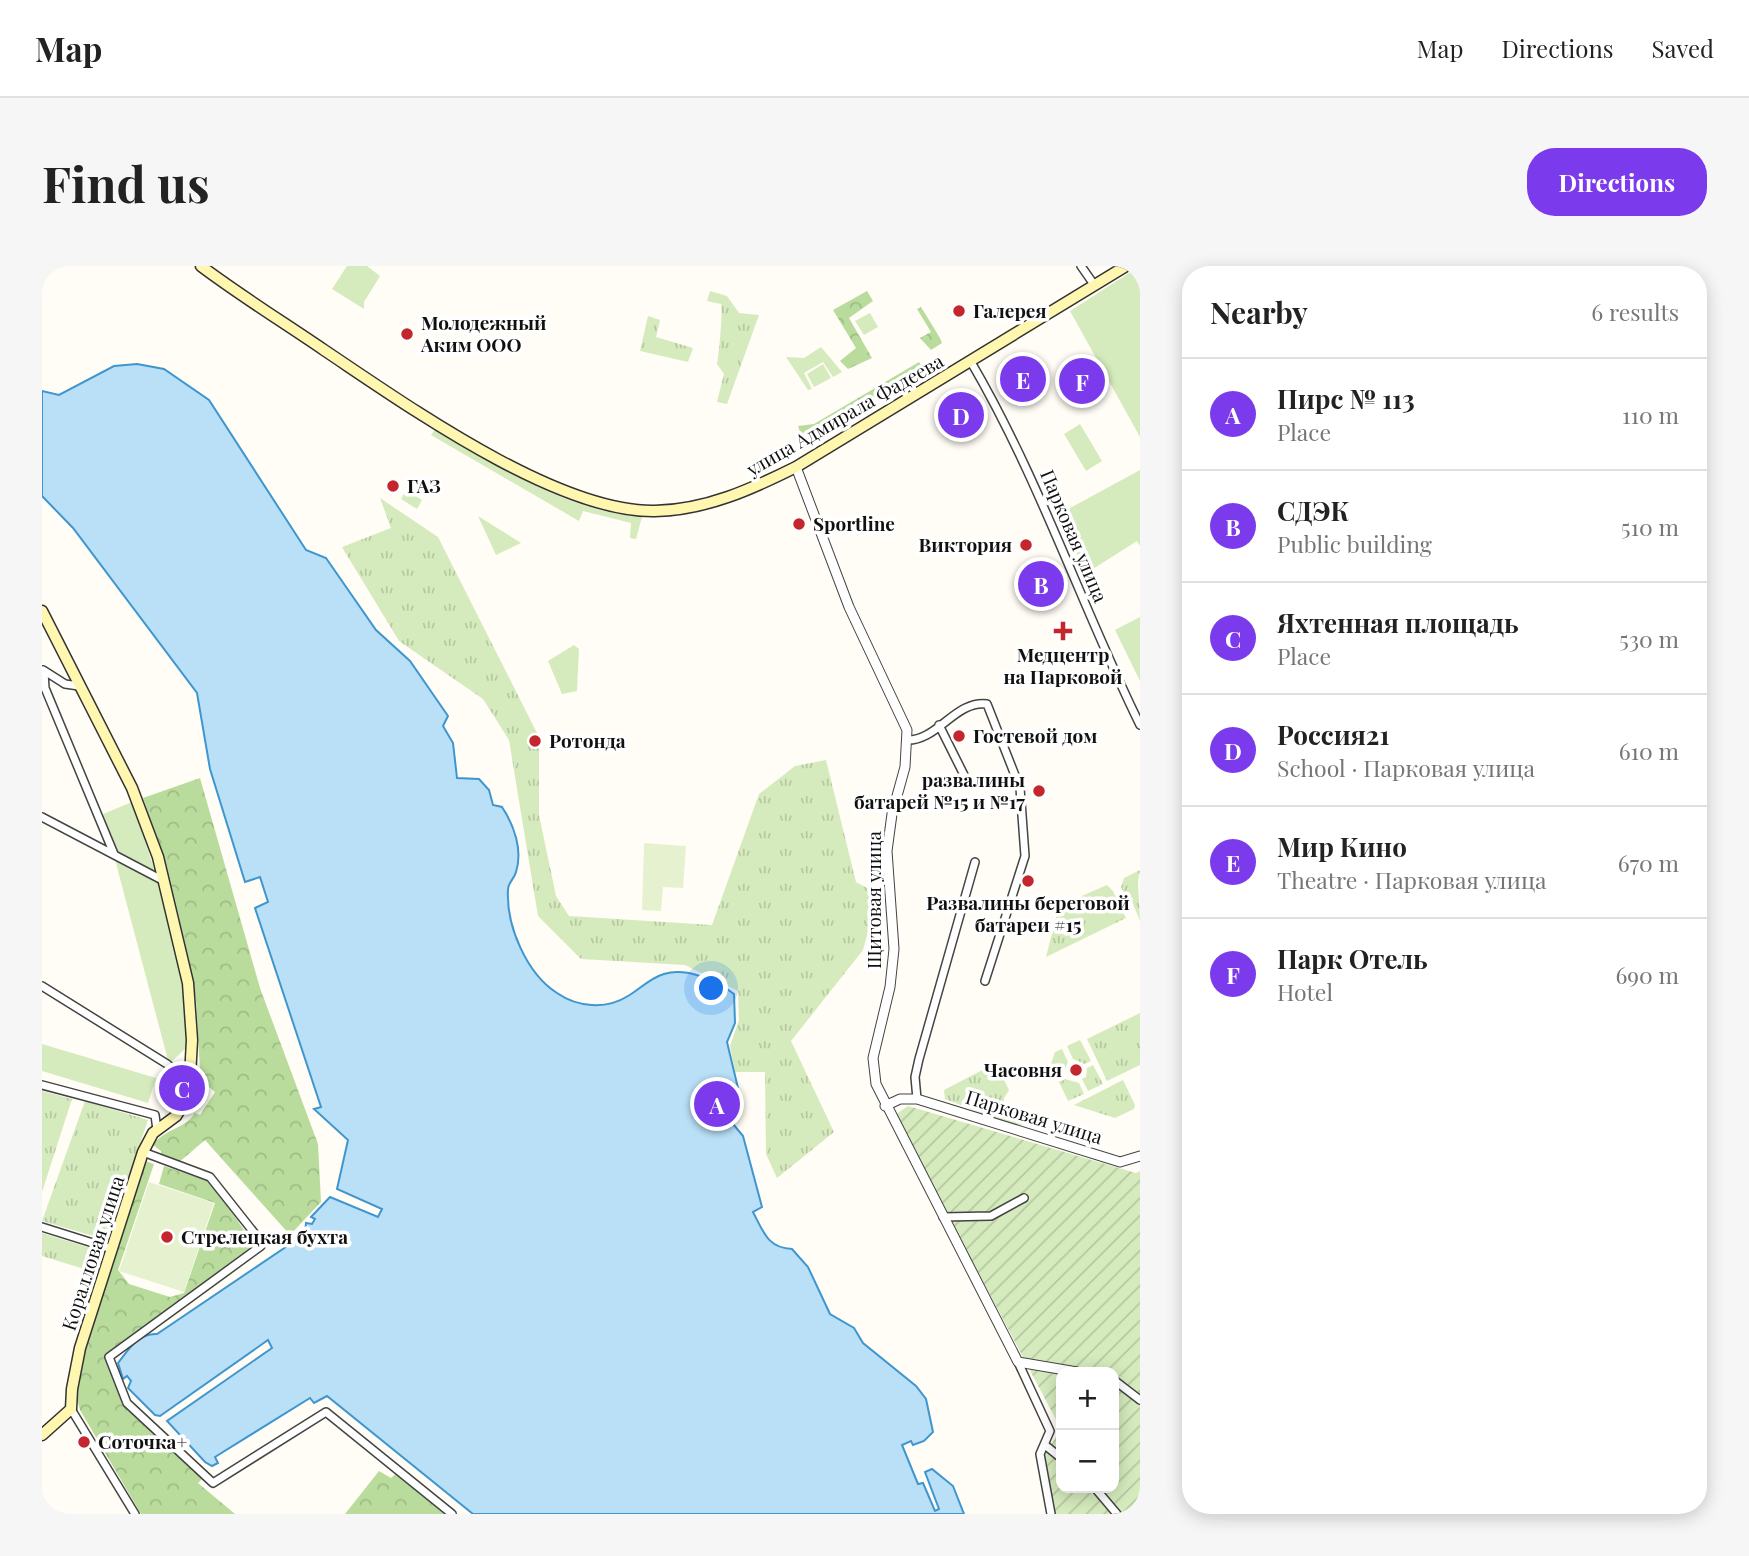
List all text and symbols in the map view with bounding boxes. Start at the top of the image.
text: Map [35,26,102,70]
text: Map [1417,32,1463,64]
text: Directions [1501,32,1614,64]
text: Saved [1652,32,1714,64]
button: Directions [1527,148,1707,216]
text: Find us [42,150,210,215]
text: Nearby [1210,292,1308,332]
text: 6 results [1591,296,1679,327]
place label: Галерея [973,297,1046,323]
marker: Галерея [951,303,967,319]
place label: Молодежный Аким ООО [420,309,546,357]
marker: Молодежный Аким ООО [399,326,415,342]
street label: улица Адмирала Фадеева [740,347,948,482]
pin: E [1000,353,1046,405]
pin: F [1059,355,1105,407]
text: Пирс № 113 [1277,381,1415,416]
pin: D [938,389,984,441]
text: A [1225,399,1241,430]
text: 110 m [1622,399,1679,430]
text: Place [1277,416,1331,447]
street label: Парковая улица [1035,465,1115,606]
place label: ГАЗ [407,472,441,498]
marker: ГАЗ [385,478,401,494]
text: СДЭК [1277,493,1349,528]
place label: Sportline [813,510,895,536]
text: B [1225,511,1241,542]
text: 510 m [1621,511,1679,542]
marker: Sportline [791,516,807,532]
text: Public building [1277,528,1432,559]
place label: Виктория [918,531,1012,557]
marker: Виктория [1018,537,1034,553]
pin: B [1018,558,1064,610]
text: Яхтенная площадь [1277,605,1518,640]
marker: Медцентр на Парковой [1053,621,1073,641]
text: C [1225,623,1241,654]
text: 530 m [1619,623,1679,654]
text: Place [1277,640,1331,671]
place label: Медцентр на Парковой [1004,641,1122,689]
text: Россия21 [1277,717,1389,752]
place label: Гостевой дом [973,722,1097,748]
place label: Ротонда [549,727,626,753]
marker: Гостевой дом [951,728,967,744]
marker: Ротонда [527,733,543,749]
text: D [1224,735,1242,766]
text: 610 m [1619,735,1679,766]
text: School · Парковая улица [1277,752,1535,783]
place label: развалины батарей №15 и №17 [854,766,1025,814]
marker: развалины батарей №15 и №17 [1031,783,1047,799]
text: Мир Кино [1277,829,1407,864]
street label: Щитовая улица [860,831,886,969]
text: E [1226,847,1240,878]
text: 670 m [1618,847,1679,878]
text: Theatre · Парковая улица [1277,864,1547,895]
marker: Развалины береговой батареи #15 [1020,873,1036,889]
place label: Развалины береговой батареи #15 [926,889,1130,937]
text: Парк Отель [1277,941,1428,976]
text: F [1226,959,1240,990]
text: 690 m [1615,959,1679,990]
your location [694,971,728,1005]
text: Hotel [1277,976,1333,1007]
place label: Часовня [984,1056,1062,1082]
pin: C [159,1062,205,1114]
marker: Часовня [1068,1062,1084,1078]
pin: A [694,1078,740,1130]
street label: Парковая улица [963,1083,1106,1149]
street label: Коралловая улица [55,1171,130,1333]
place label: Стрелецкая бухта [181,1223,348,1249]
marker: Стрелецкая бухта [159,1229,175,1245]
map controls [1056,1367,1119,1493]
button: + [1056,1367,1119,1430]
place label: Соточка+ [98,1428,187,1454]
button: − [1056,1430,1119,1493]
marker: Соточка+ [76,1434,92,1450]

